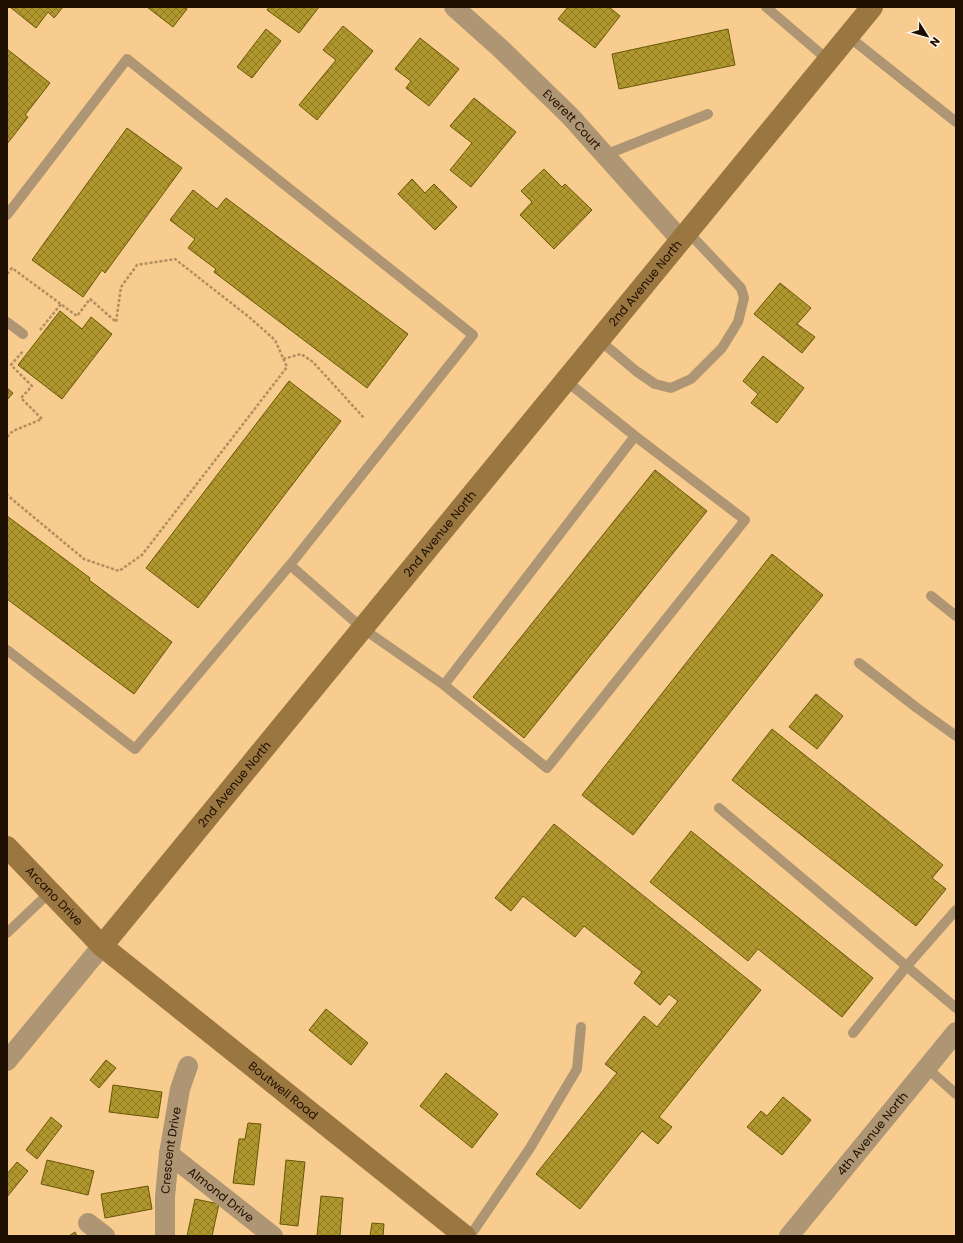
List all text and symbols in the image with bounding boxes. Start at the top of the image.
north arrow [907,16,947,56]
text: N [926,34,944,50]
street label: Everett Court [539,85,605,153]
street label: 2nd Avenue North [605,236,686,330]
street label: 2nd Avenue North [399,487,480,580]
street label: 2nd Avenue North [194,737,275,831]
street label: Arcano Drive [22,862,87,929]
street label: Boutwell Road [245,1057,322,1123]
street label: 4th Avenue North [833,1088,912,1179]
street label: Crescent Drive [156,1106,185,1195]
street label: Almond Drive [184,1163,258,1226]

